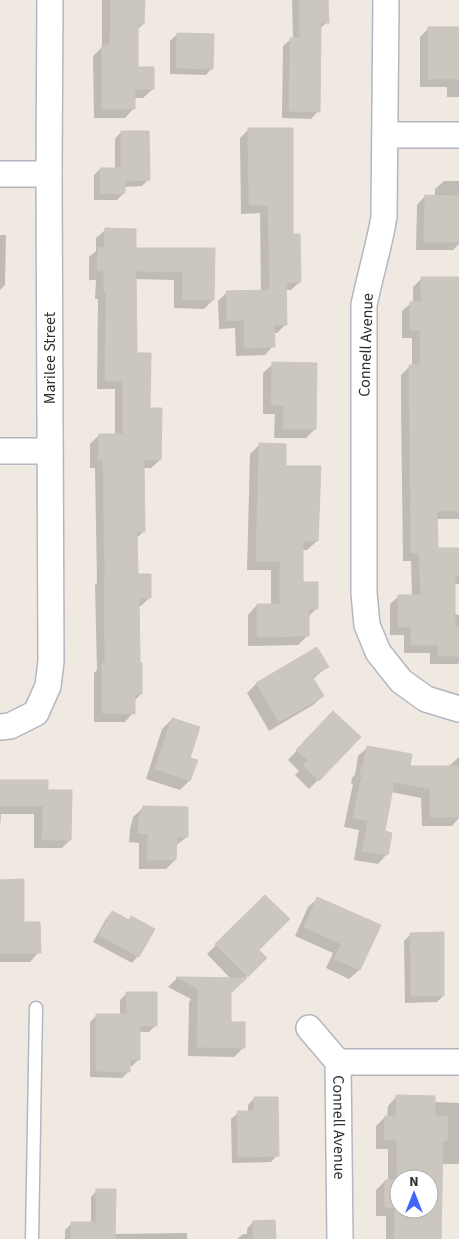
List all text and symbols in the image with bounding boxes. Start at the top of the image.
street label: Connell Avenue [353,293,379,397]
street label: Marilee Street [39,311,61,404]
street label: Connell Avenue [327,1075,350,1180]
north arrow [389,1169,439,1219]
text: N [409,1172,419,1192]

